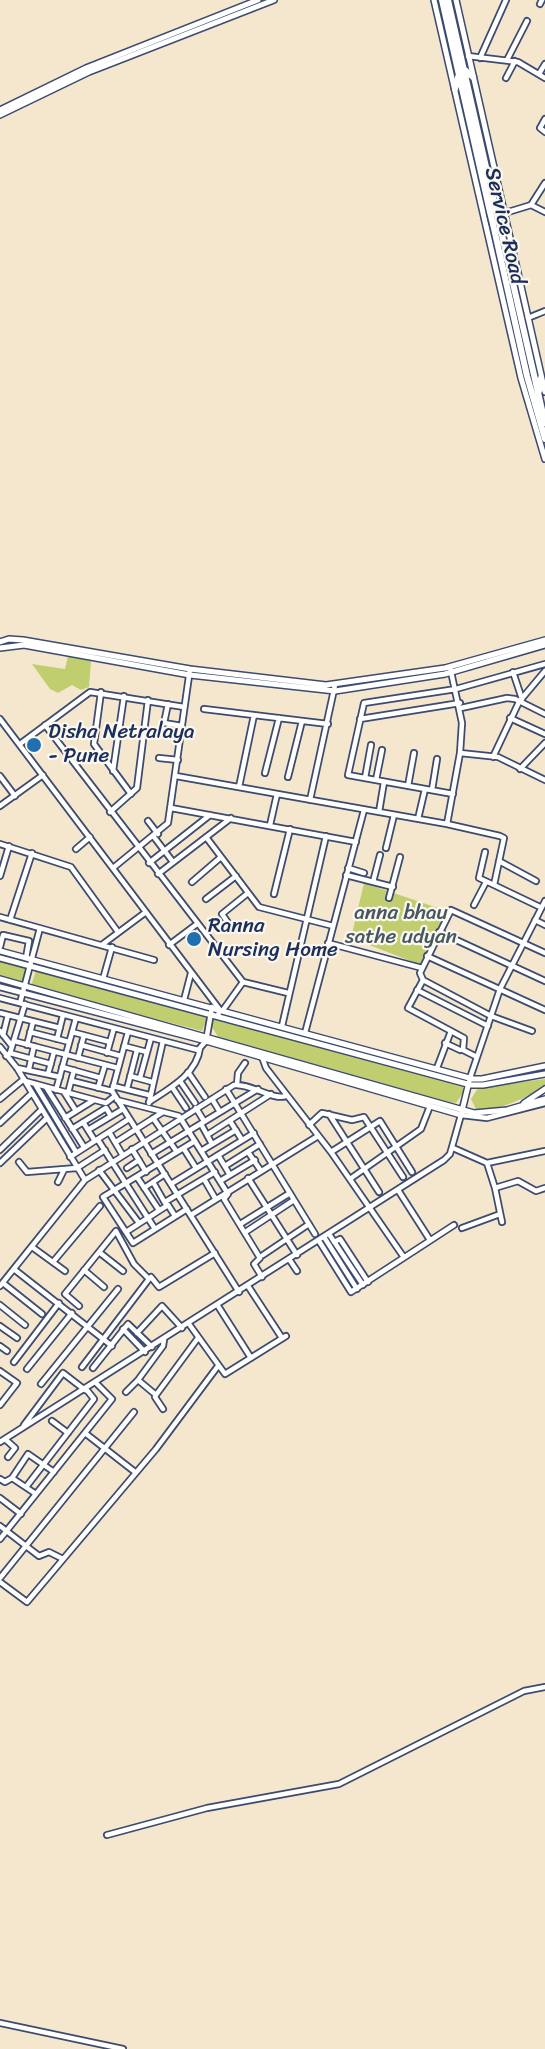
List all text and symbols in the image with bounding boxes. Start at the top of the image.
street label: Service Road [478,165,530,287]
place label: Disha Netralaya - Pune [48,720,195,770]
marker: Disha Netralaya - Pune [25,736,43,754]
park label: anna bhau sathe udyan [345,901,457,951]
place label: Ranna Nursing Home [208,914,338,964]
marker: Ranna Nursing Home [185,930,203,948]

